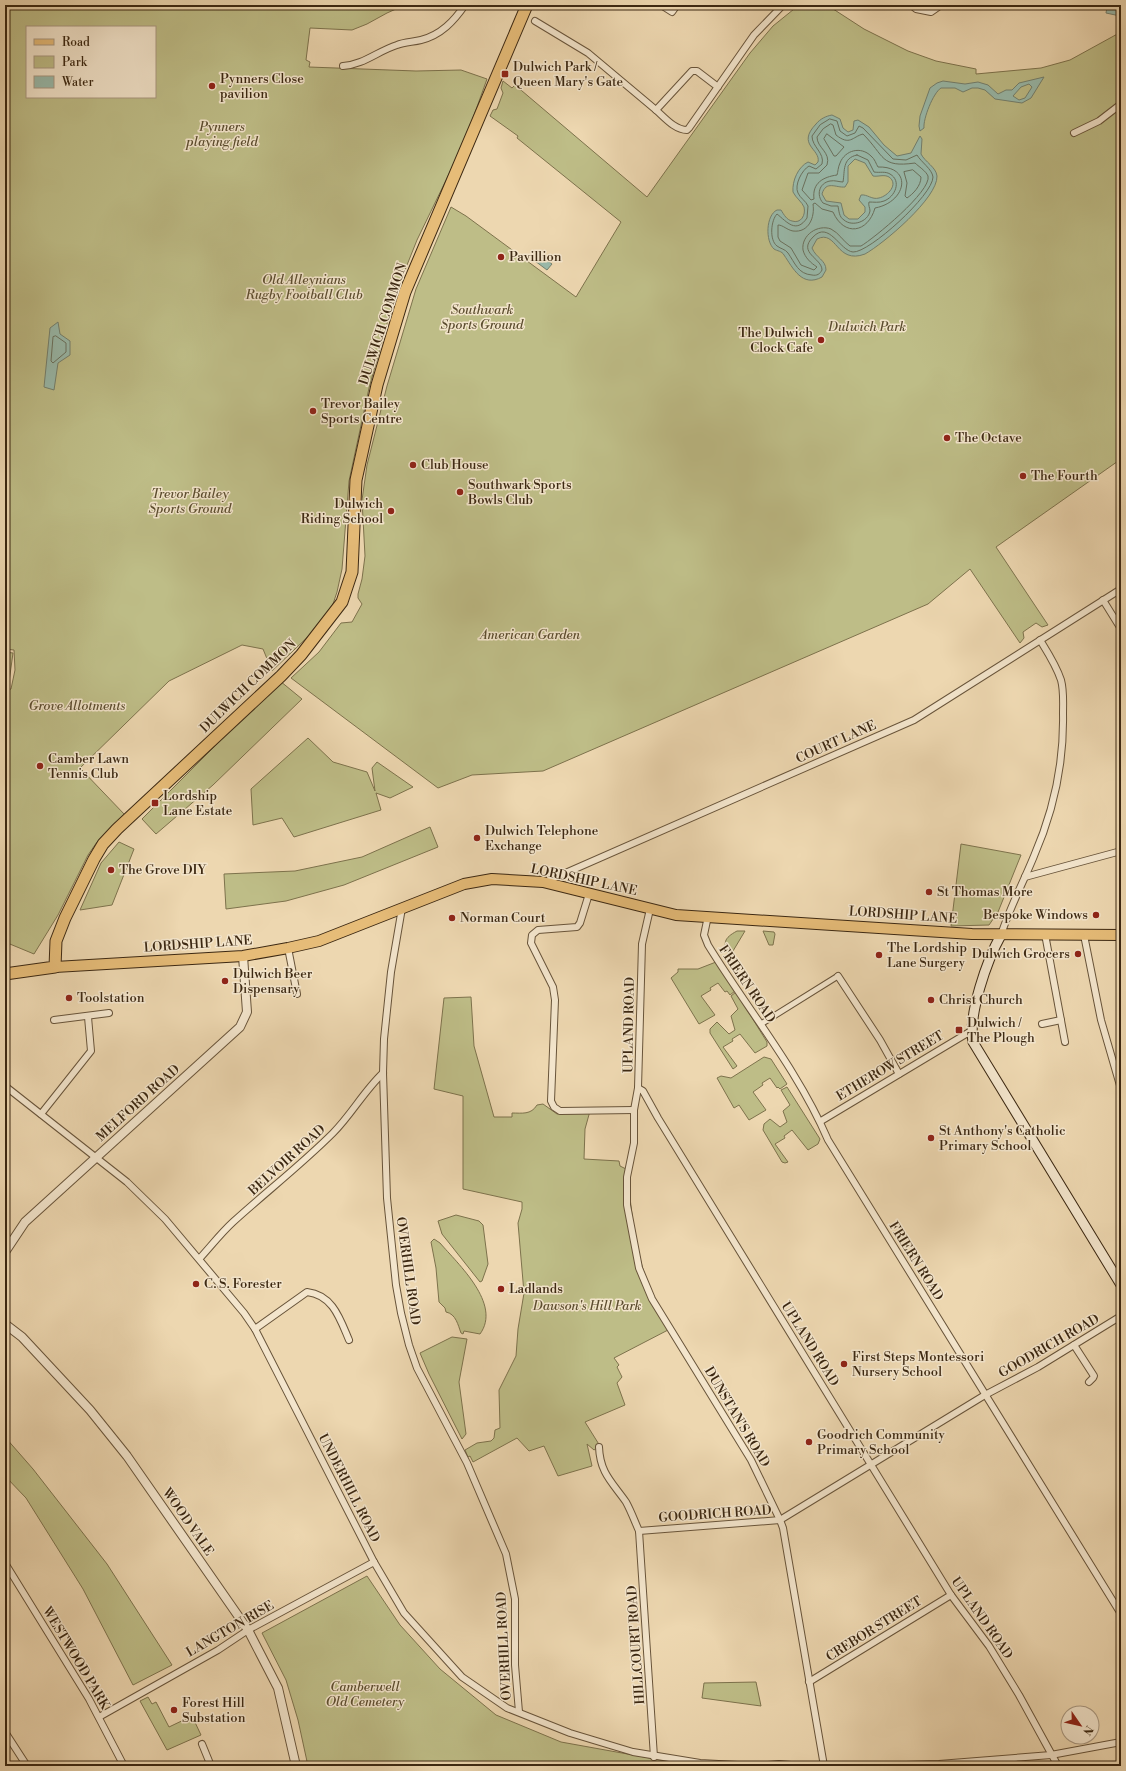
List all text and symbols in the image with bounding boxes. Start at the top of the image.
legend [26,26,156,98]
text: Road [62,35,90,50]
text: Park [62,55,88,70]
place label: Dulwich Park / Queen Mary's Gate [513,59,624,90]
marker: Dulwich Park / Queen Mary's Gate [500,69,510,79]
place label: Pynners Close pavilion [220,71,304,102]
text: Water [61,75,94,90]
marker: Pynners Close pavilion [207,81,217,91]
park label: Pynners playing field [184,119,258,150]
place label: Pavillion [509,249,562,265]
marker: Pavillion [496,252,506,262]
street label: DULWICH COMMON [356,261,410,387]
park label: Old Alleynians Rugby Football Club [244,272,363,303]
park label: Southwark Sports Ground [441,302,524,333]
park label: Dulwich Park [827,319,906,335]
place label: The Dulwich Clock Cafe [738,325,813,356]
marker: The Dulwich Clock Cafe [816,335,826,345]
place label: Trevor Bailey Sports Centre [321,396,403,427]
marker: Trevor Bailey Sports Centre [308,406,318,416]
place label: The Octave [955,430,1022,446]
marker: The Octave [942,433,952,443]
place label: Club House [421,457,489,473]
marker: Club House [408,460,418,470]
place label: The Fourth [1031,468,1098,484]
marker: The Fourth [1018,471,1028,481]
place label: Southwark Sports Bowls Club [467,477,572,508]
park label: Trevor Bailey Sports Ground [149,486,232,517]
marker: Southwark Sports Bowls Club [455,487,465,497]
place label: Dulwich Riding School [301,496,383,527]
marker: Dulwich Riding School [386,506,396,516]
park label: American Garden [478,627,581,643]
street label: DULWICH COMMON [197,636,300,736]
park label: Grove Allotments [29,698,126,714]
street label: COURT LANE [793,717,879,767]
place label: Camber Lawn Tennis Club [48,751,129,782]
marker: Camber Lawn Tennis Club [35,761,45,771]
place label: Lordship Lane Estate [163,788,233,819]
marker: Lordship Lane Estate [150,798,160,808]
place label: Dulwich Telephone Exchange [485,823,599,854]
marker: Dulwich Telephone Exchange [472,833,482,843]
street label: LORDSHIP LANE [529,861,639,899]
place label: The Grove DIY [119,862,208,878]
marker: The Grove DIY [106,865,116,875]
place label: St Thomas More [937,884,1033,900]
marker: St Thomas More [924,887,934,897]
street label: LORDSHIP LANE [848,903,958,927]
place label: Bespoke Windows [982,907,1088,923]
place label: Norman Court [460,910,546,926]
marker: Bespoke Windows [1091,910,1101,920]
marker: Norman Court [447,913,457,923]
street label: LORDSHIP LANE [143,932,253,956]
place label: The Lordship Lane Surgery [887,940,967,971]
street label: FRIERN ROAD [715,942,779,1026]
place label: Dulwich Grocers [972,946,1070,962]
marker: Dulwich Grocers [1073,949,1083,959]
marker: The Lordship Lane Surgery [874,950,884,960]
place label: Dulwich Beer Dispensary [233,966,313,997]
marker: Dulwich Beer Dispensary [220,976,230,986]
street label: UPLAND ROAD [620,977,638,1073]
place label: Toolstation [77,990,145,1006]
place label: Christ Church [939,992,1023,1008]
marker: Toolstation [64,993,74,1003]
marker: Christ Church [926,995,936,1005]
place label: Dulwich / The Plough [967,1015,1035,1046]
marker: Dulwich / The Plough [954,1025,964,1035]
street label: ETHEROW STREET [833,1028,947,1104]
street label: MELFORD ROAD [93,1061,183,1145]
street label: BELVOIR ROAD [245,1121,329,1199]
place label: St Anthony's Catholic Primary School [939,1123,1066,1154]
marker: St Anthony's Catholic Primary School [926,1133,936,1143]
street label: OVERHILL ROAD [392,1216,424,1326]
street label: FRIERN ROAD [885,1219,947,1303]
place label: C. S. Forester [204,1276,282,1292]
marker: C. S. Forester [191,1279,201,1289]
place label: Ladlands [509,1281,563,1297]
marker: Ladlands [496,1284,506,1294]
park label: Dawson's Hill Park [532,1298,641,1314]
street label: UPLAND ROAD [778,1299,842,1389]
street label: GOODRICH ROAD [996,1311,1102,1381]
place label: First Steps Montessori Nursery School [852,1349,984,1380]
marker: First Steps Montessori Nursery School [839,1359,849,1369]
street label: DUNSTAN'S ROAD [701,1364,773,1470]
place label: Goodrich Community Primary School [817,1427,946,1458]
street label: UNDERHILL ROAD [315,1431,383,1545]
marker: Goodrich Community Primary School [804,1437,814,1447]
street label: WOOD VALE [158,1484,217,1559]
street label: GOODRICH ROAD [658,1502,772,1526]
street label: UPLAND ROAD [948,1574,1016,1662]
street label: HILLCOURT ROAD [624,1585,648,1705]
street label: OVERHILL ROAD [493,1591,515,1701]
street label: CREBOR STREET [823,1593,925,1665]
street label: LANGTON RISE [183,1597,277,1661]
street label: WESTWOOD PARK [39,1603,114,1713]
park label: Camberwell Old Cemetery [326,1679,404,1710]
place label: Forest Hill Substation [182,1695,246,1726]
marker: Forest Hill Substation [169,1705,179,1715]
north arrow [1060,1705,1100,1745]
text: N [1079,1723,1096,1738]

